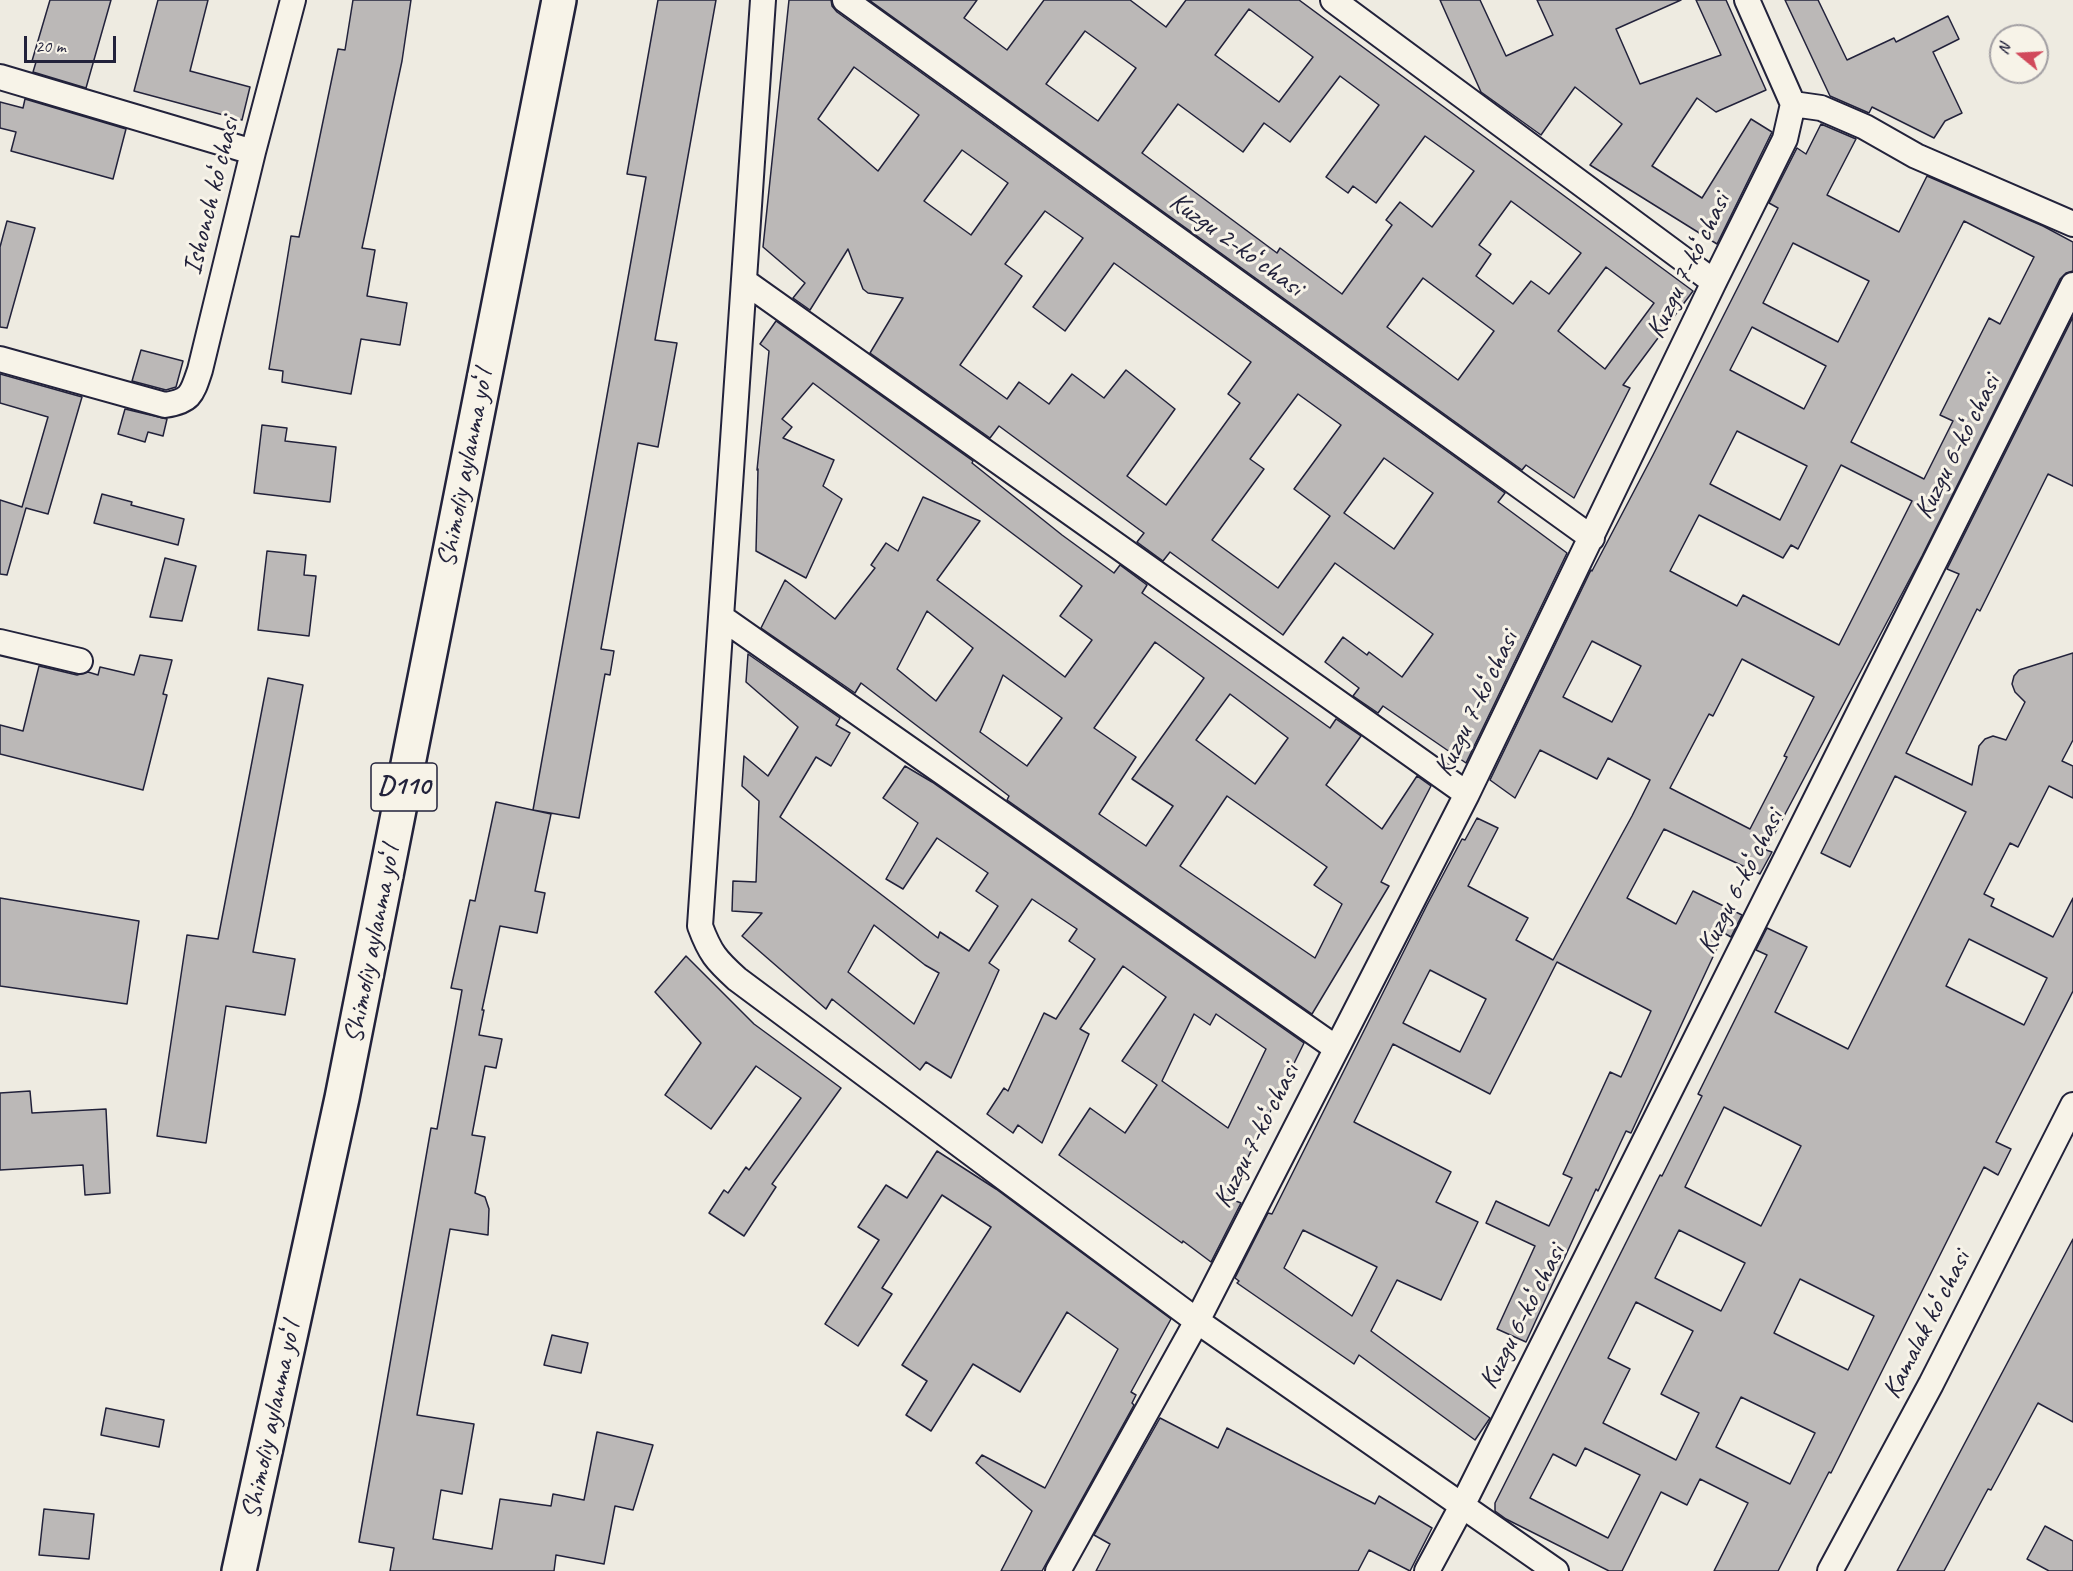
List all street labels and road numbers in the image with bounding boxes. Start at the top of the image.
street label: Ishonch koʻchasi [176,114,248,278]
street label: Kuzgu 2-koʻchasi [1162,185,1310,305]
street label: Kuzgu 7-koʻchasi [1639,188,1739,344]
street label: Shimoliy aylanma yoʻl [430,368,502,570]
street label: Kuzgu 6-koʻchasi [1907,369,2009,525]
street label: Kuzgu 7-koʻchasi [1427,626,1527,782]
road number: D110 [371,763,437,811]
street label: Kuzgu 6-koʻchasi [1690,804,1792,960]
street label: Shimoliy aylanma yoʻl [337,844,409,1046]
street label: Kuzgu 7-koʻchasi [1206,1058,1308,1214]
street label: Kuzgu 6-koʻchasi [1472,1239,1574,1395]
street label: Kamalak koʻchasi [1875,1245,1979,1405]
street label: Shimoliy aylanma yoʻl [235,1320,309,1522]

